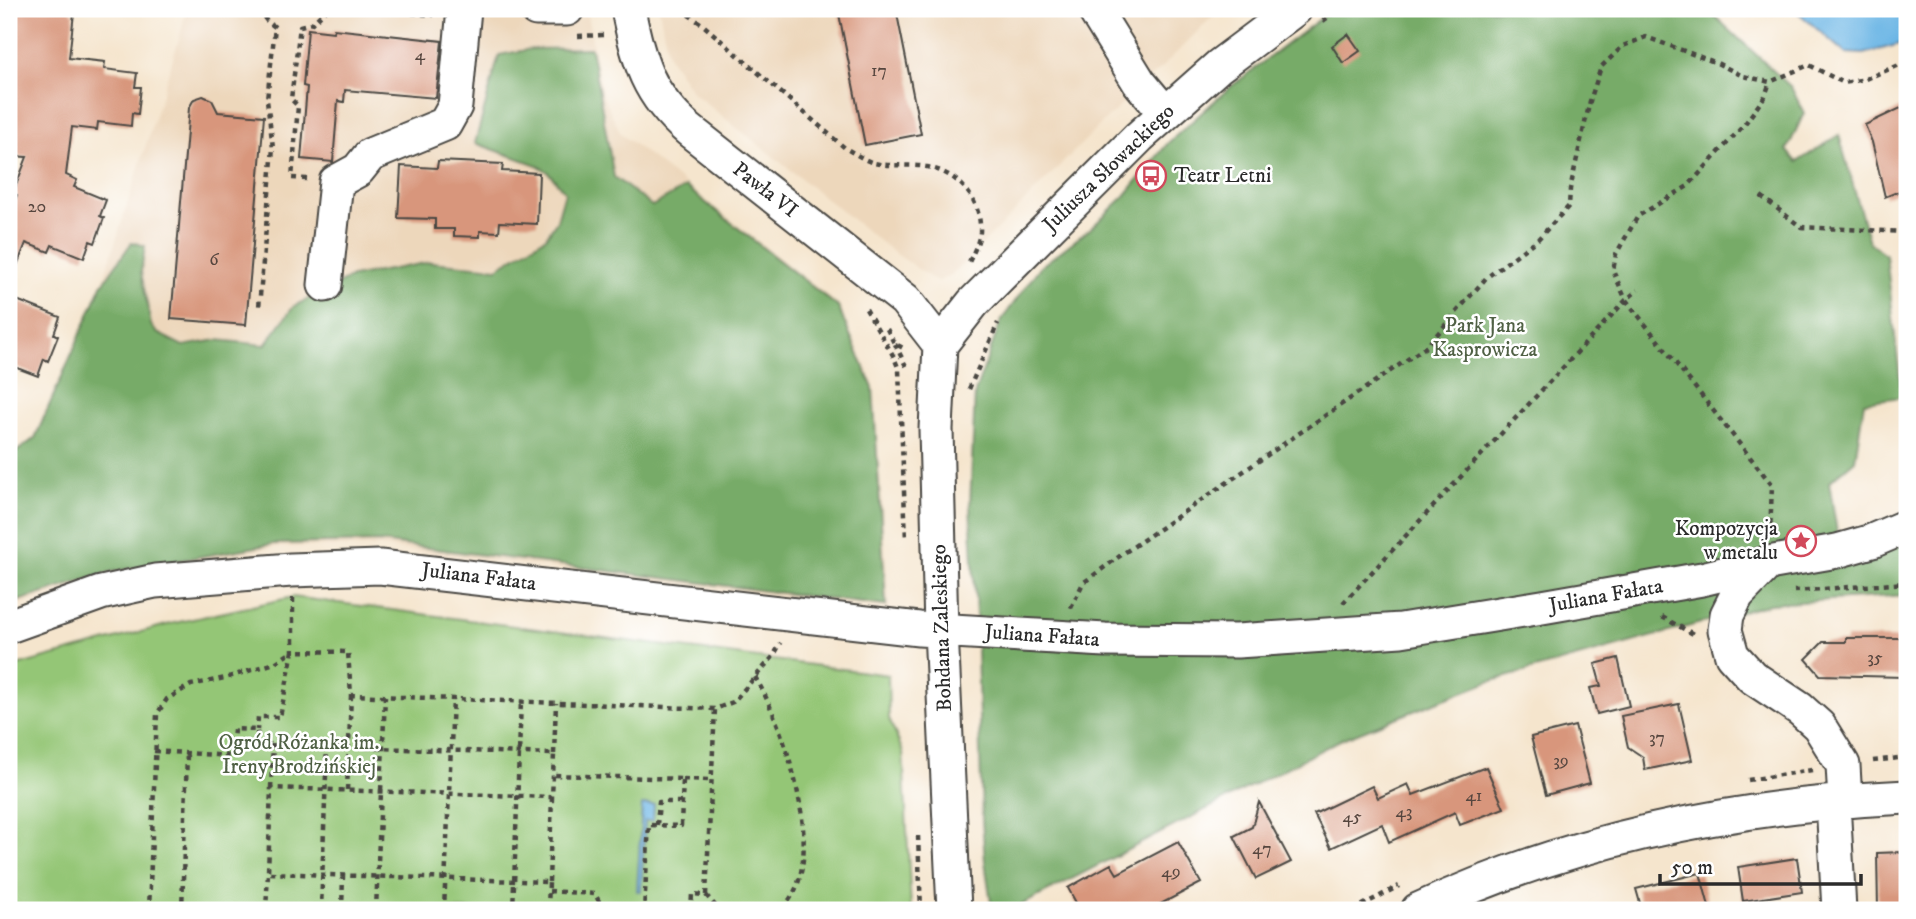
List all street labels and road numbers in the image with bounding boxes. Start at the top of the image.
street label: Juliusza Słowackiego [1036,98,1180,239]
street label: Pawła VI [727,156,803,224]
street label: Bohdana Zaleskiego [926,544,958,712]
street label: Juliana Fałata [418,557,538,597]
street label: Juliana Fałata [1545,573,1665,619]
street label: Juliana Fałata [982,619,1100,653]

